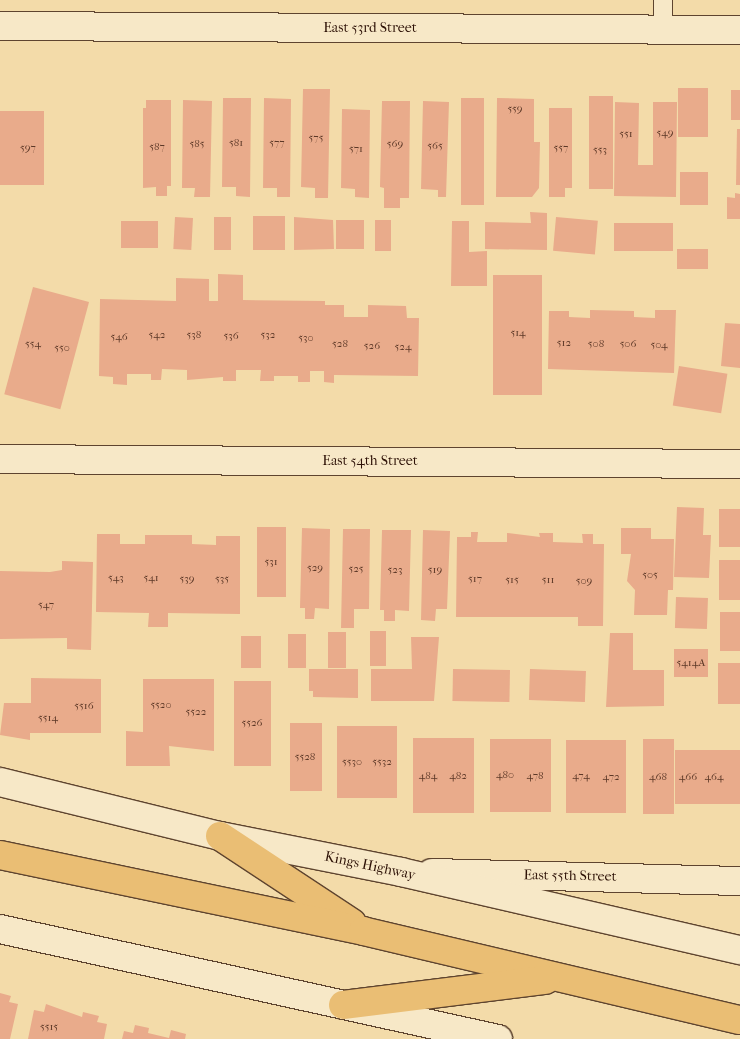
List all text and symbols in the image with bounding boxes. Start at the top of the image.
street label: East 53rd Street [323,20,417,36]
house number: 559 [507,102,523,116]
house number: 549 [656,126,674,140]
house number: 551 [619,127,633,141]
house number: 575 [309,131,323,145]
house number: 581 [229,136,243,150]
house number: 577 [269,136,285,150]
house number: 585 [189,137,205,151]
house number: 569 [387,137,403,151]
house number: 565 [427,139,443,153]
house number: 587 [149,140,165,154]
house number: 597 [20,141,36,155]
house number: 557 [554,141,568,155]
house number: 571 [349,142,363,156]
house number: 553 [593,143,607,157]
house number: 514 [510,326,526,340]
house number: 542 [149,328,165,342]
house number: 538 [187,328,201,342]
house number: 532 [261,328,275,342]
house number: 536 [223,329,239,343]
house number: 546 [110,330,128,344]
house number: 530 [298,331,314,345]
house number: 512 [557,336,571,350]
house number: 554 [25,337,41,351]
house number: 528 [332,337,348,351]
house number: 508 [588,337,604,351]
house number: 506 [620,337,636,351]
house number: 504 [650,338,668,352]
house number: 526 [364,339,380,353]
house number: 524 [395,340,411,354]
house number: 550 [54,341,70,355]
street label: East 54th Street [322,453,418,469]
house number: 531 [264,555,278,569]
house number: 529 [307,561,323,575]
house number: 525 [348,562,364,576]
house number: 523 [388,563,402,577]
house number: 519 [428,563,442,577]
house number: 505 [642,568,658,582]
house number: 543 [108,571,124,585]
house number: 541 [143,571,159,585]
house number: 539 [179,572,195,586]
house number: 535 [215,572,229,586]
house number: 517 [468,572,482,586]
house number: 515 [505,573,519,587]
house number: 511 [542,573,554,587]
house number: 509 [576,574,592,588]
house number: 547 [38,598,54,612]
house number: 5414A [677,656,705,670]
house number: 5520 [150,698,172,712]
house number: 5516 [74,699,94,713]
house number: 5522 [186,705,206,719]
house number: 5514 [38,711,58,725]
house number: 5526 [241,716,263,730]
house number: 5528 [295,750,315,764]
house number: 5530 [342,755,362,769]
house number: 5532 [372,755,392,769]
house number: 480 [496,768,514,782]
house number: 484 [419,769,437,783]
house number: 482 [449,769,467,783]
house number: 478 [526,769,544,783]
house number: 474 [572,769,590,783]
house number: 472 [602,770,620,784]
house number: 468 [649,770,667,784]
house number: 466 [679,770,697,784]
house number: 464 [705,770,723,784]
street label: Kings Highway [323,848,417,884]
street label: East 55th Street [523,867,617,885]
house number: 5515 [40,1020,58,1034]

